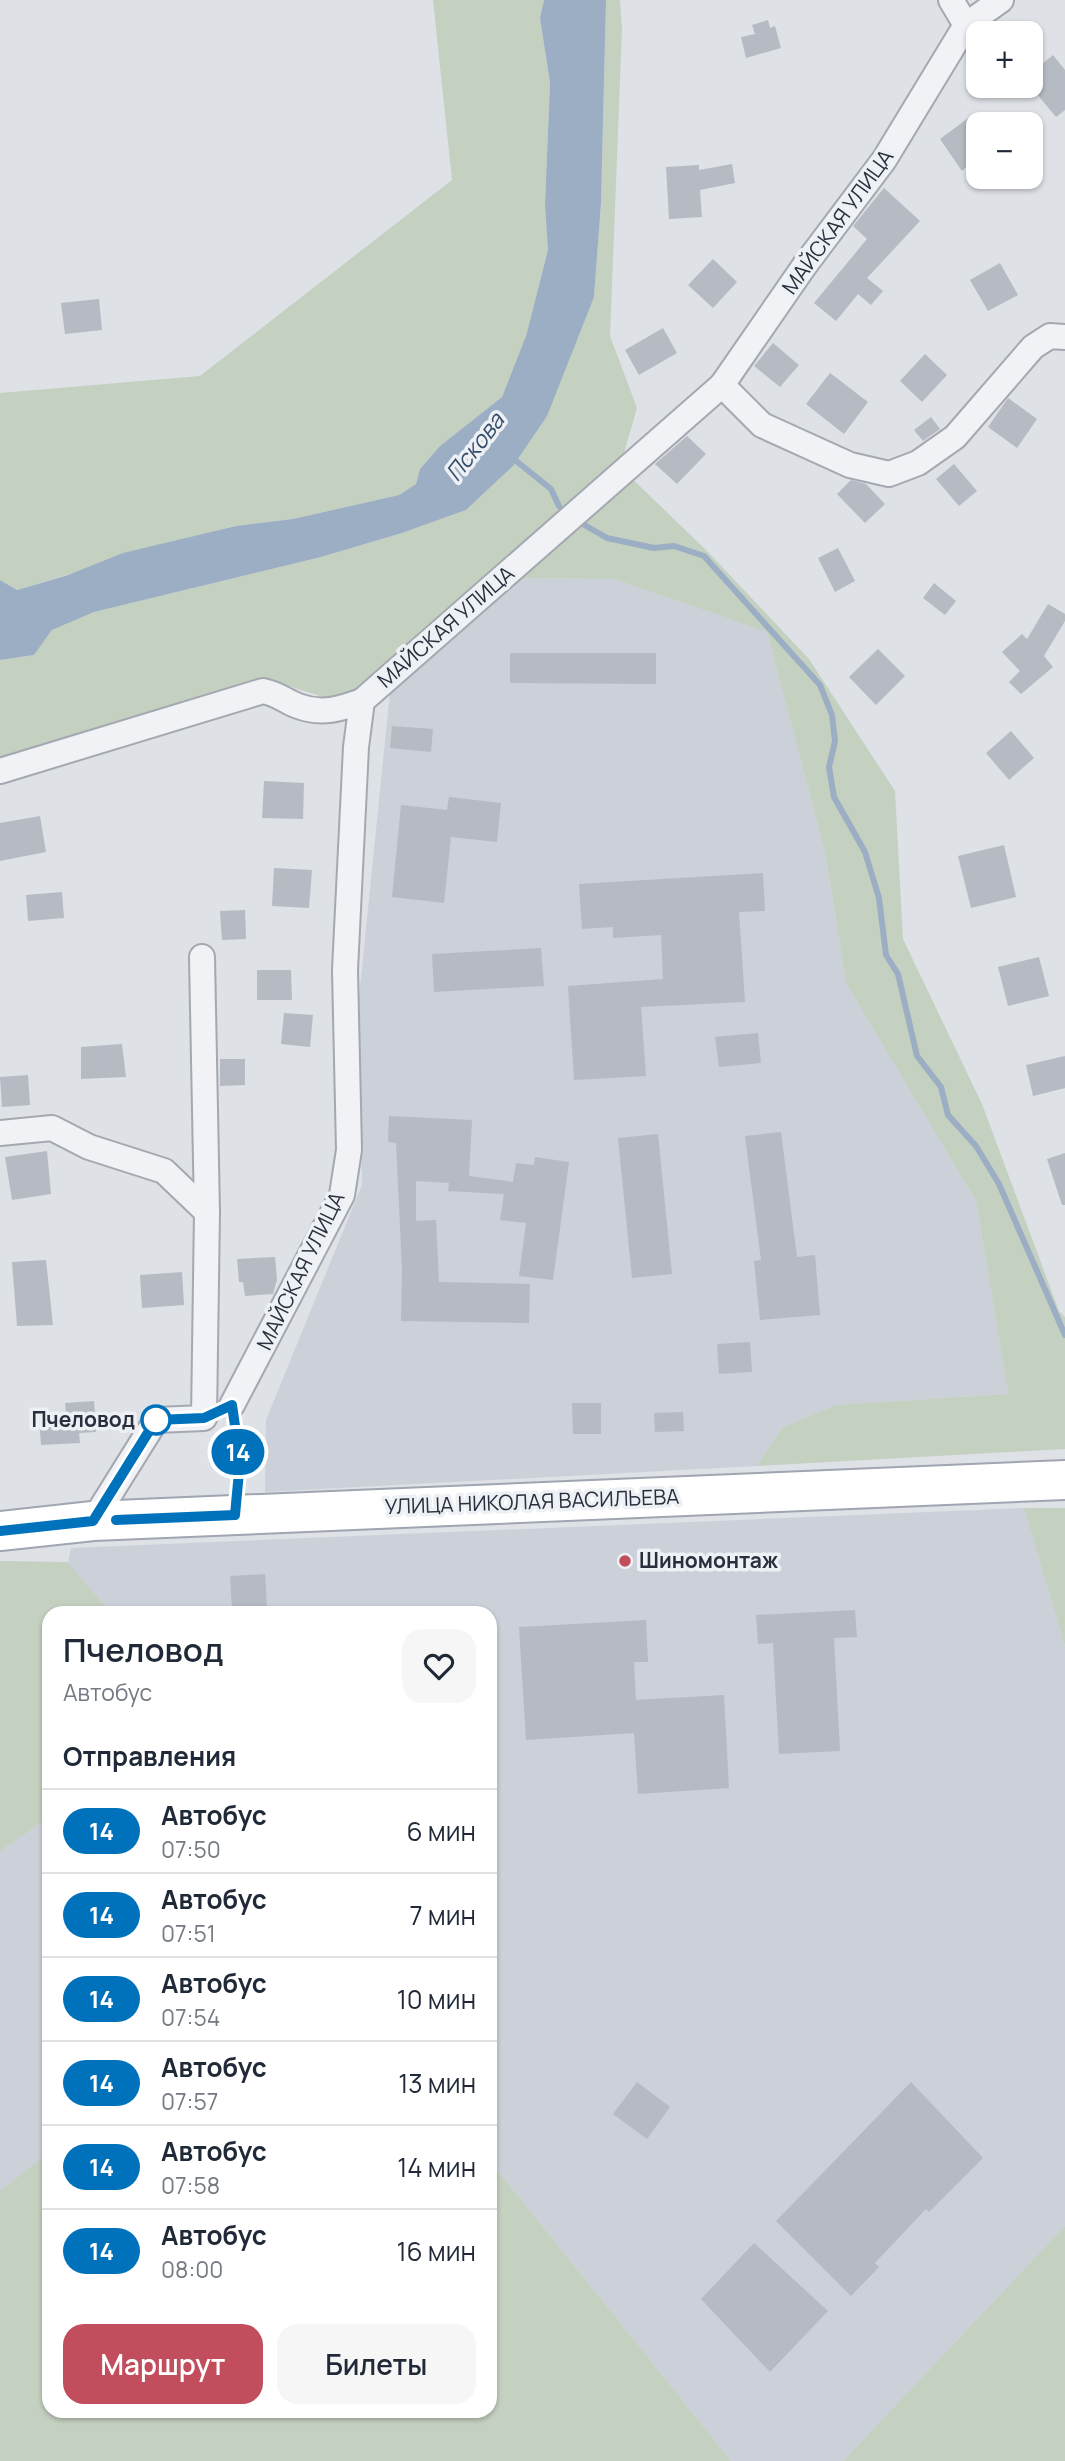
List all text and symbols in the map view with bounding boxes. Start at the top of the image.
map controls [966,21,1043,189]
button: + [966,21,1043,98]
button: − [966,112,1043,189]
street label: МАЙСКАЯ УЛИЦА [775,143,899,299]
water label: Пскова [437,405,512,487]
street label: МАЙСКАЯ УЛИЦА [371,559,520,693]
street label: МАЙСКАЯ УЛИЦА [250,1187,351,1354]
place label: Пчеловод [31,1405,135,1433]
marker: Пчеловод [141,1405,171,1435]
line badge: 14 [206,1429,270,1475]
text: 14 [225,1435,251,1468]
street label: УЛИЦА НИКОЛАЯ ВАСИЛЬЕВА [384,1482,680,1520]
place label: Шиномонтаж [639,1546,778,1574]
marker: Шиномонтаж [617,1553,633,1569]
text: Пчеловод [63,1627,223,1672]
button: heart [402,1629,476,1703]
text: Автобус [63,1676,152,1708]
text: Отправления [63,1738,236,1774]
text: Автобус [161,1797,267,1833]
text: 6 мин [407,1813,476,1849]
text: 14 [89,1814,114,1847]
text: 07:50 [161,1833,221,1865]
text: Автобус [161,1881,267,1917]
text: 7 мин [410,1897,476,1933]
text: 14 [89,1898,114,1931]
text: 07:51 [161,1917,216,1949]
text: Автобус [161,1965,267,2001]
text: 10 мин [397,1981,476,2017]
text: 14 [89,1982,114,2015]
text: 07:54 [161,2001,220,2033]
text: Автобус [161,2049,267,2085]
text: 13 мин [398,2065,476,2101]
text: 14 [89,2066,114,2099]
text: 07:57 [161,2085,218,2117]
text: Автобус [161,2133,267,2169]
text: 14 мин [397,2149,476,2185]
text: 14 [89,2150,114,2183]
text: 07:58 [161,2169,220,2201]
text: Автобус [161,2217,267,2253]
text: 16 мин [396,2233,476,2269]
text: 14 [89,2234,114,2267]
text: 08:00 [161,2253,223,2285]
button: Маршрут [63,2324,263,2404]
button: Билеты [277,2324,476,2404]

